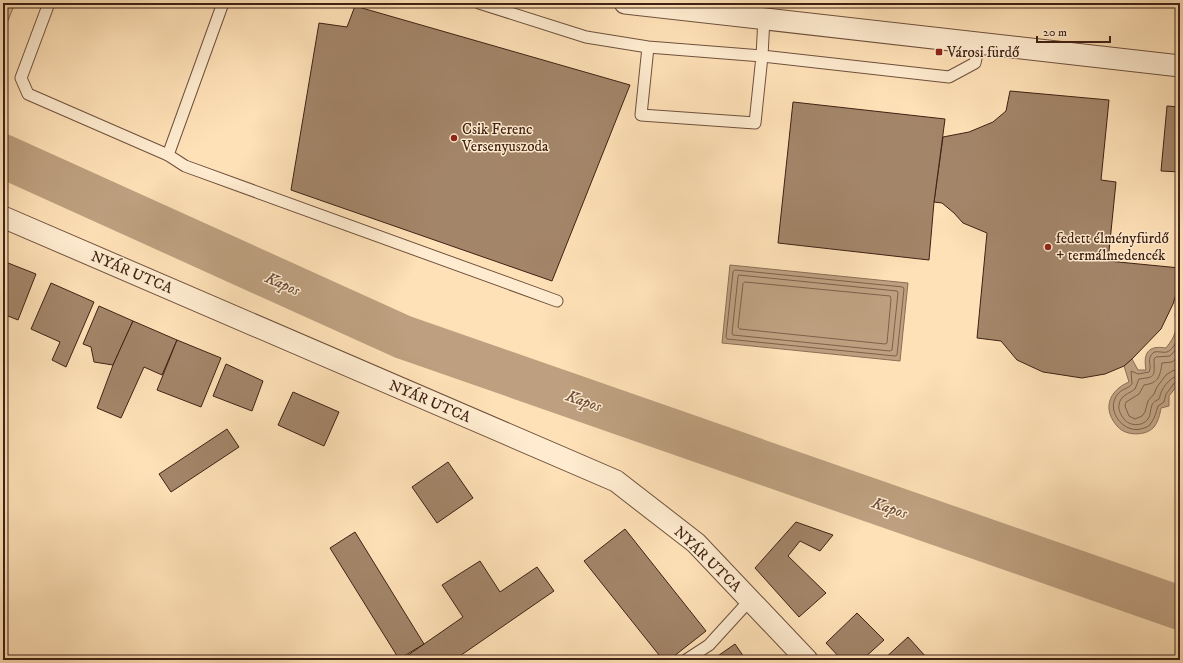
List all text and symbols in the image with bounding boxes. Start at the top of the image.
scale bar [1037,18,1110,44]
text: 20 m [1043,25,1067,40]
place label: Városi fürdő [946,43,1020,62]
marker: Városi fürdő [934,47,944,57]
place label: Csik Ferenc Versenyuszoda [461,120,549,156]
marker: Csik Ferenc Versenyuszoda [449,133,459,143]
place label: fedett élményfürdő + termálmedencék [1056,229,1169,265]
marker: fedett élményfürdő + termálmedencék [1043,242,1053,252]
street label: NYÁR UTCA [88,246,176,298]
water label: Kapos [261,267,304,301]
street label: NYÁR UTCA [386,375,474,427]
water label: Kapos [562,385,605,417]
water label: Kapos [868,492,911,524]
street label: NYÁR UTCA [670,522,746,597]

